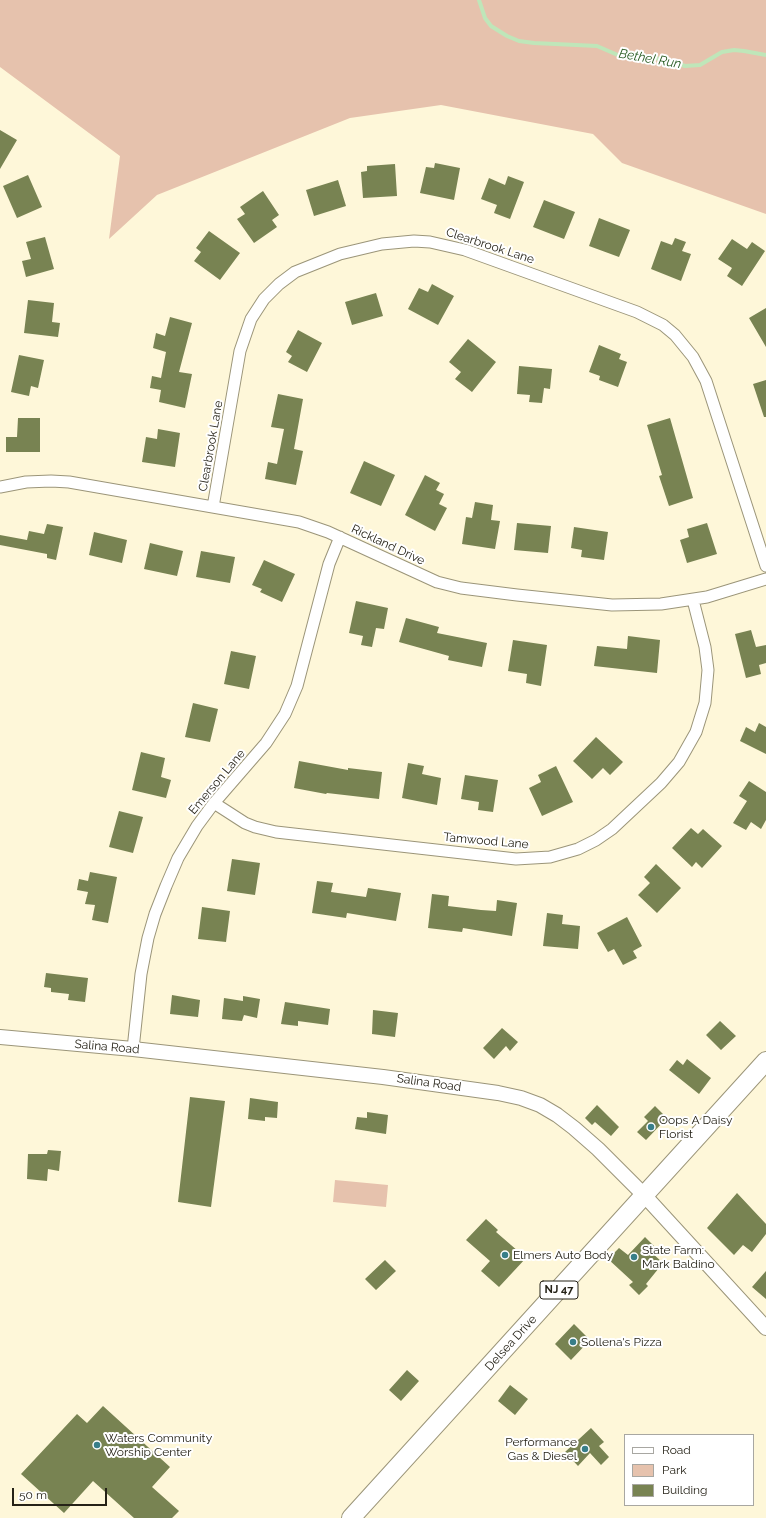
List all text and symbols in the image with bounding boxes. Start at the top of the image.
water label: Bethel Run [618,46,682,72]
street label: Clearbrook Lane [444,225,536,267]
street label: Clearbrook Lane [196,399,226,493]
street label: Rickland Drive [349,522,427,568]
street label: Emerson Lane [186,747,248,817]
street label: Tamwood Lane [443,830,529,852]
street label: Salina Road [74,1037,140,1057]
street label: Salina Road [396,1071,462,1095]
place label: Oops A Daisy Florist [659,1113,732,1141]
marker: Oops A Daisy Florist [646,1122,656,1132]
place label: State Farm: Mark Baldino [642,1243,715,1271]
place label: Elmers Auto Body [513,1248,613,1262]
marker: Elmers Auto Body [500,1250,510,1260]
marker: State Farm: Mark Baldino [629,1252,639,1262]
road number: NJ 47 [540,1281,578,1299]
street label: Delsea Drive [482,1312,540,1374]
place label: Sollena's Pizza [581,1335,662,1349]
marker: Sollena's Pizza [568,1337,578,1347]
place label: Waters Community Worship Center [105,1431,212,1459]
legend [624,1434,754,1506]
place label: Performance Gas & Diesel [505,1435,577,1463]
marker: Waters Community Worship Center [92,1440,102,1450]
text: Road [662,1443,691,1457]
marker: Performance Gas & Diesel [580,1444,590,1454]
text: Park [662,1463,687,1477]
scale bar [14,1480,109,1506]
text: Building [662,1483,708,1497]
text: 50 m [19,1488,47,1502]

